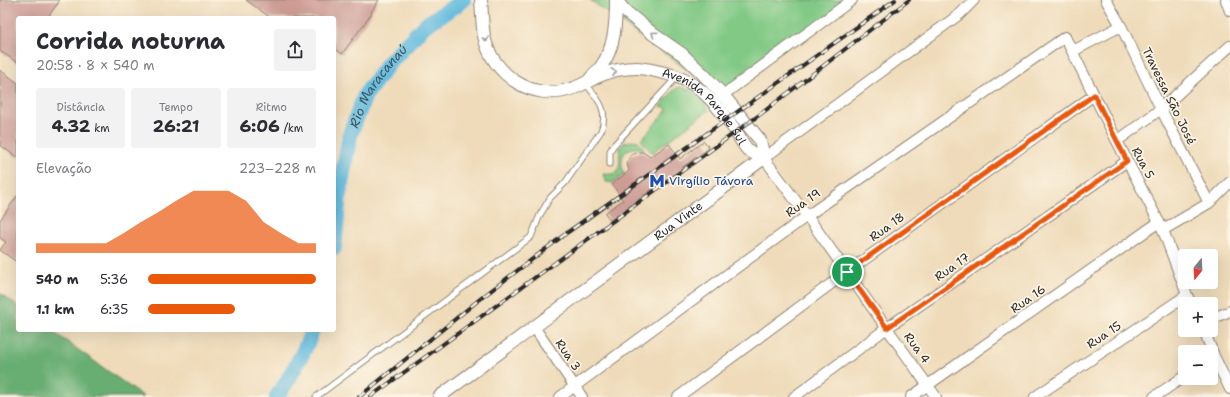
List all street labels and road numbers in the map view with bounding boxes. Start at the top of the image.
street label: Travessa São José [1139,45,1200,147]
street label: Avenida Parque Sul [660,65,750,148]
street label: Rua 5 [1128,144,1158,182]
street label: Rua 19 [782,185,824,221]
street label: Rua Vinte [651,198,706,244]
street label: Rua 18 [866,209,908,245]
street label: Rua 17 [931,249,973,285]
street label: Rua 16 [1007,281,1049,317]
street label: Rua 15 [1084,318,1124,352]
street label: Rua 4 [900,329,934,367]
street label: Rua 3 [552,336,584,374]

